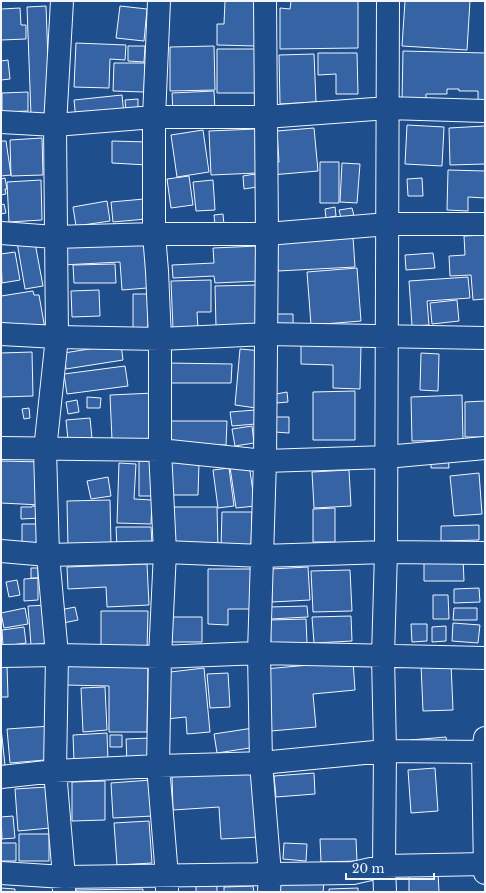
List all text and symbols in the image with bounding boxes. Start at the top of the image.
scale bar [346,855,434,881]
text: 20 m [352,861,384,876]

